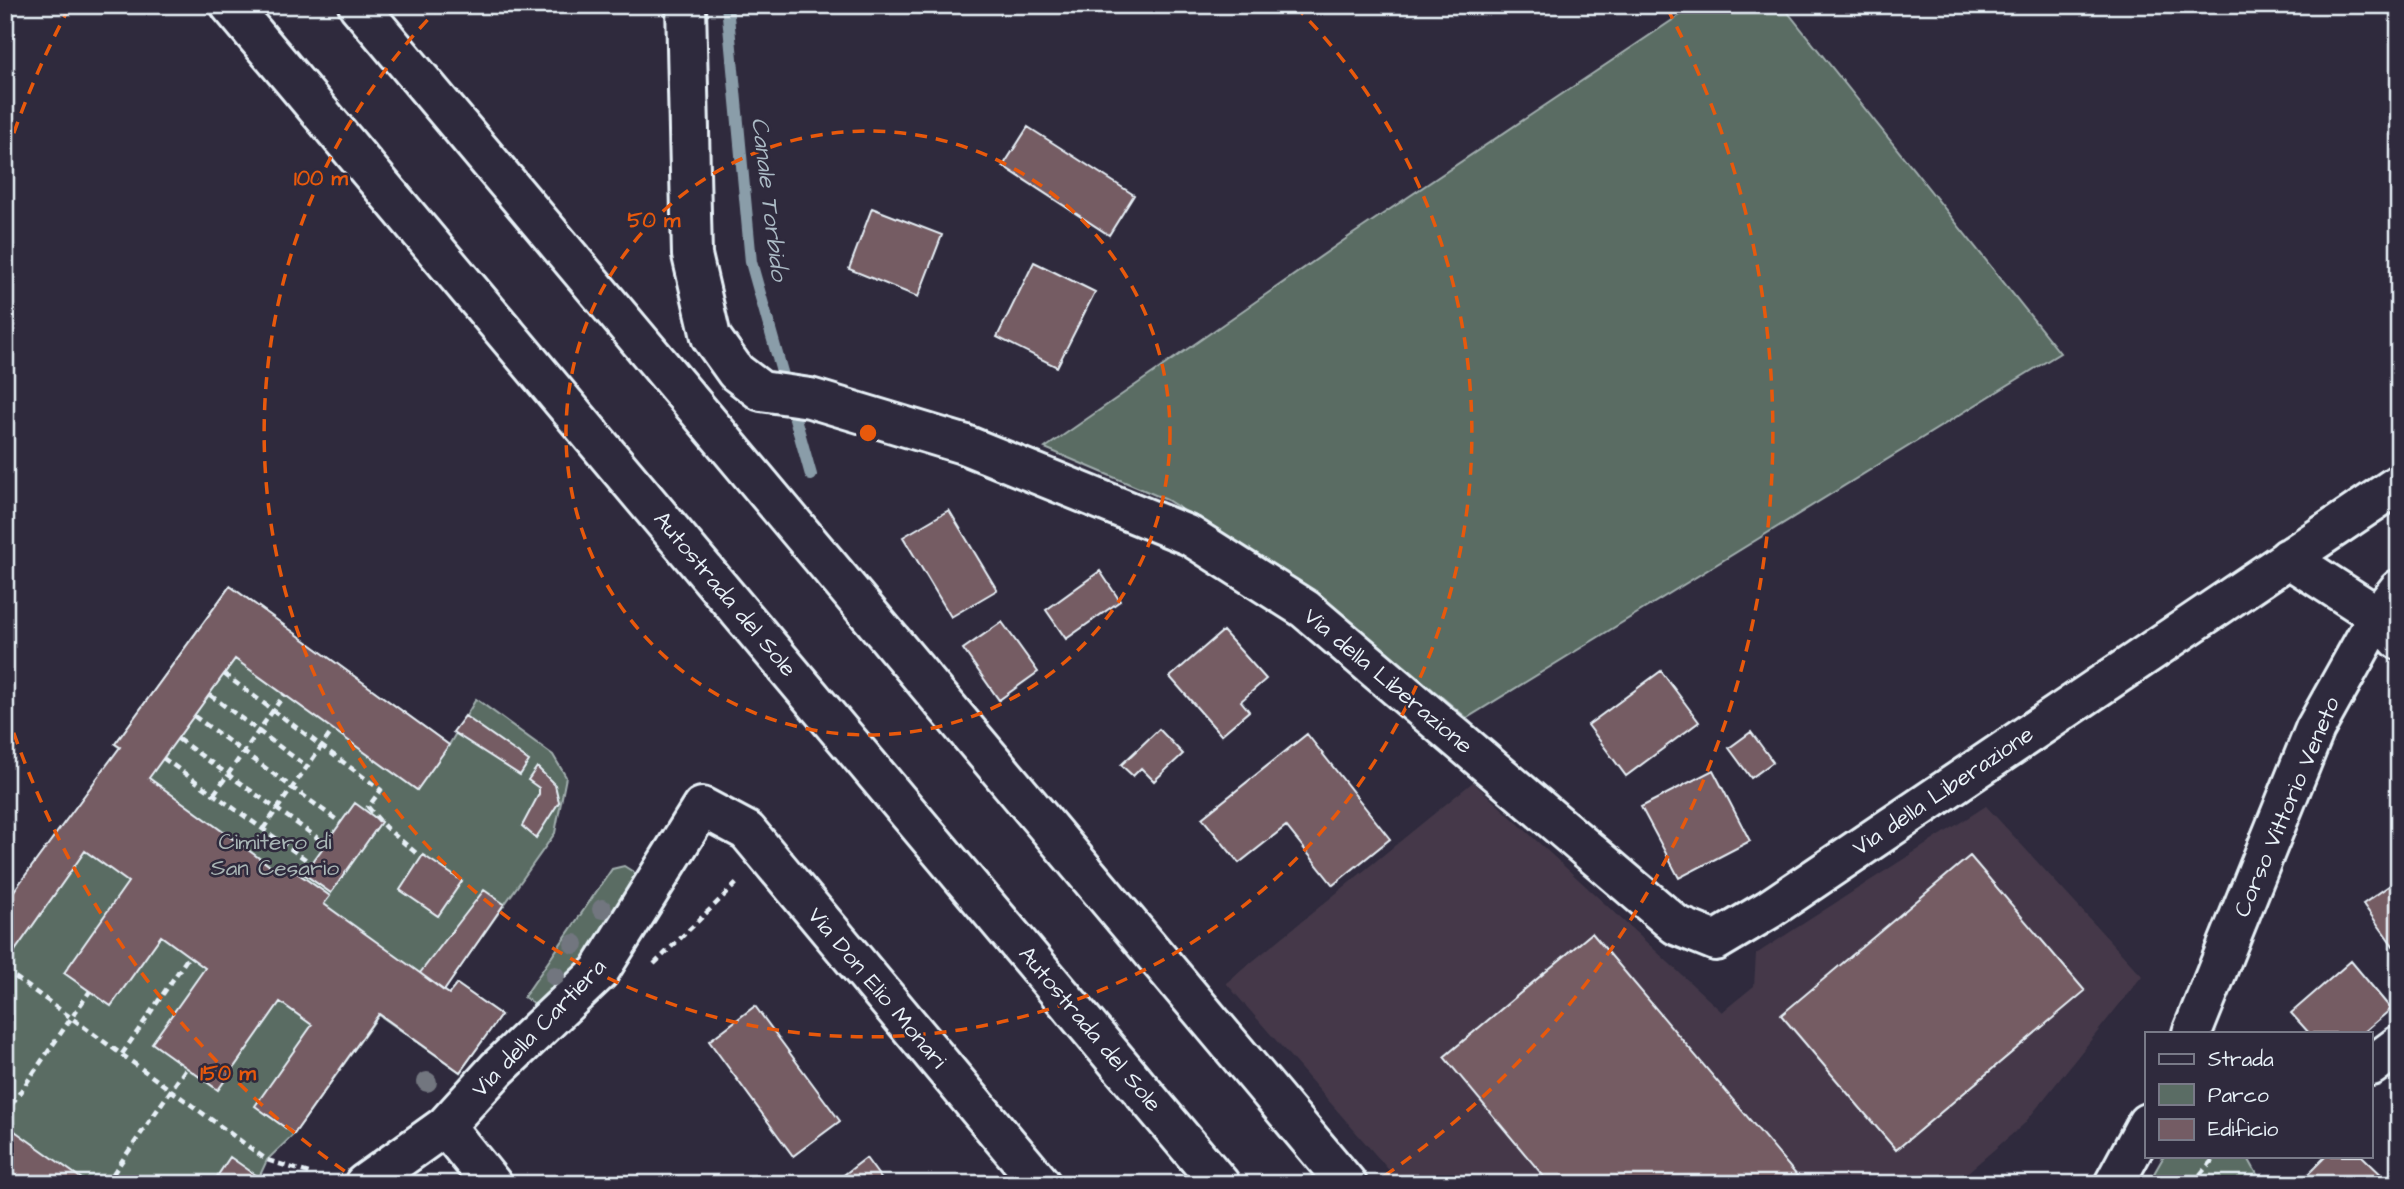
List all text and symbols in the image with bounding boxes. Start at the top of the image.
water label: Canale Torbido [742,115,796,284]
text: 100 m [294,164,349,193]
text: 50 m [628,206,681,235]
centre of rings [856,421,880,445]
street label: Autostrada del Sole [646,504,804,684]
street label: Via della Liberazione [1296,601,1480,761]
street label: Corso Vittorio Veneto [2226,692,2348,922]
street label: Via della Liberazione [1846,718,2040,864]
park label: Cimitero di San Cesario [211,826,339,884]
street label: Via Don Elio Monari [800,901,954,1076]
street label: Autostrada del Sole [1011,939,1169,1119]
street label: Via della Cartiera [464,951,614,1104]
legend [2145,1032,2372,1158]
text: Strada [2208,1045,2274,1074]
text: 150 m [200,1059,256,1088]
text: Parco [2208,1081,2269,1110]
text: Edificio [2208,1115,2278,1144]

